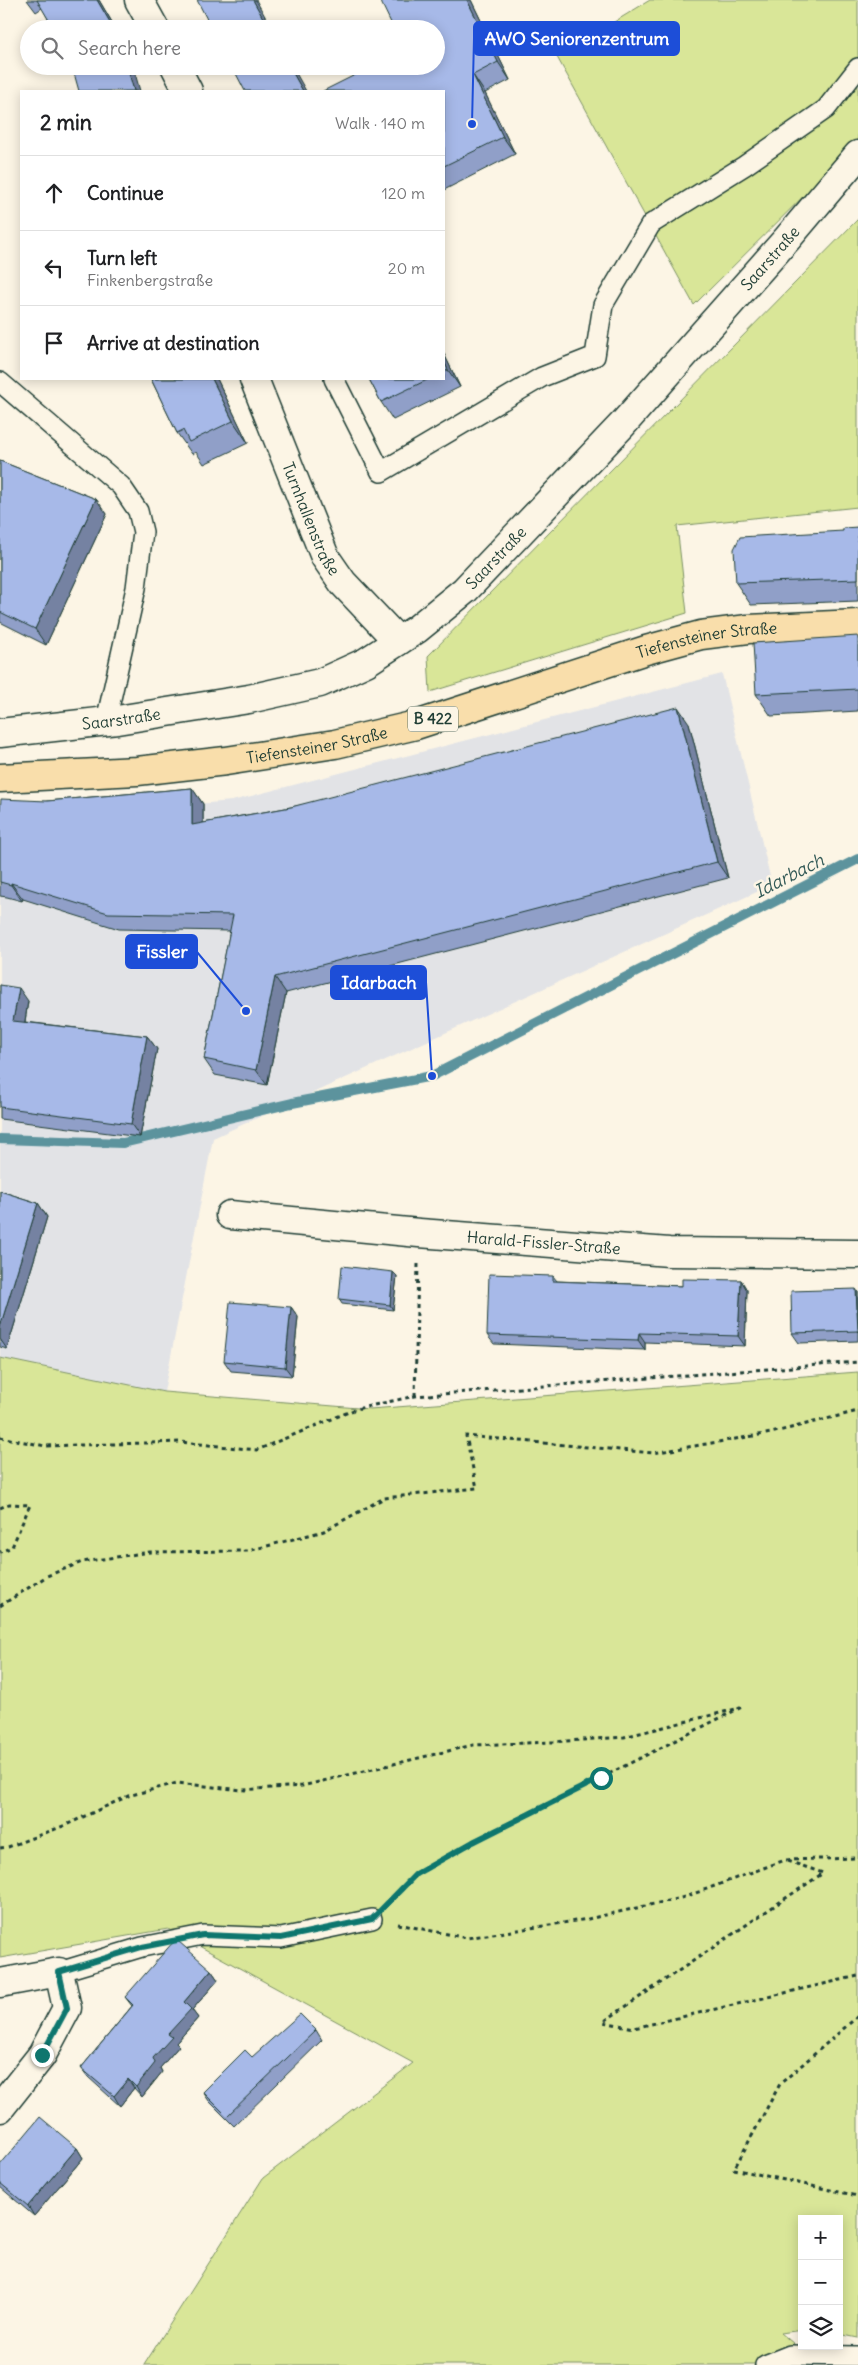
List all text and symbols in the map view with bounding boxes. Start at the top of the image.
search box [20,20,445,75]
callout: AWO Seniorenzentrum [474,22,679,55]
text: AWO Seniorenzentrum [485,27,670,50]
icon: search [38,34,66,62]
text: Search here [78,36,181,60]
text: 2 min [40,109,92,136]
text: Walk · 140 m [335,113,425,133]
icon: ahead [40,179,68,207]
text: Continue [87,181,164,205]
text: 120 m [382,183,425,203]
street label: Saarstraße [736,222,804,295]
text: Turn left [87,246,157,270]
icon: left [40,254,68,282]
text: 20 m [388,258,425,278]
text: Finkenbergstraße [87,270,213,290]
icon: arrive [40,329,68,357]
text: Arrive at destination [87,331,260,355]
street label: Turnhallenstraße [278,459,345,579]
street label: Saarstraße [461,522,530,593]
street label: Tiefensteiner Straße [634,618,777,663]
street label: Saarstraße [81,703,162,734]
road number: B 422 [408,706,458,732]
street label: Tiefensteiner Straße [245,722,389,768]
water label: Idarbach [750,848,828,903]
callout: Fissler [126,935,197,968]
text: Fissler [136,940,188,963]
callout: Idarbach [331,966,426,999]
text: Idarbach [341,971,417,994]
street label: Harald-Fissler-Straße [466,1227,621,1258]
route start [590,1767,613,1790]
route end [31,2044,54,2067]
map controls [798,2215,843,2350]
button: + [798,2215,843,2260]
button: − [798,2260,843,2305]
button: layers [798,2305,843,2350]

